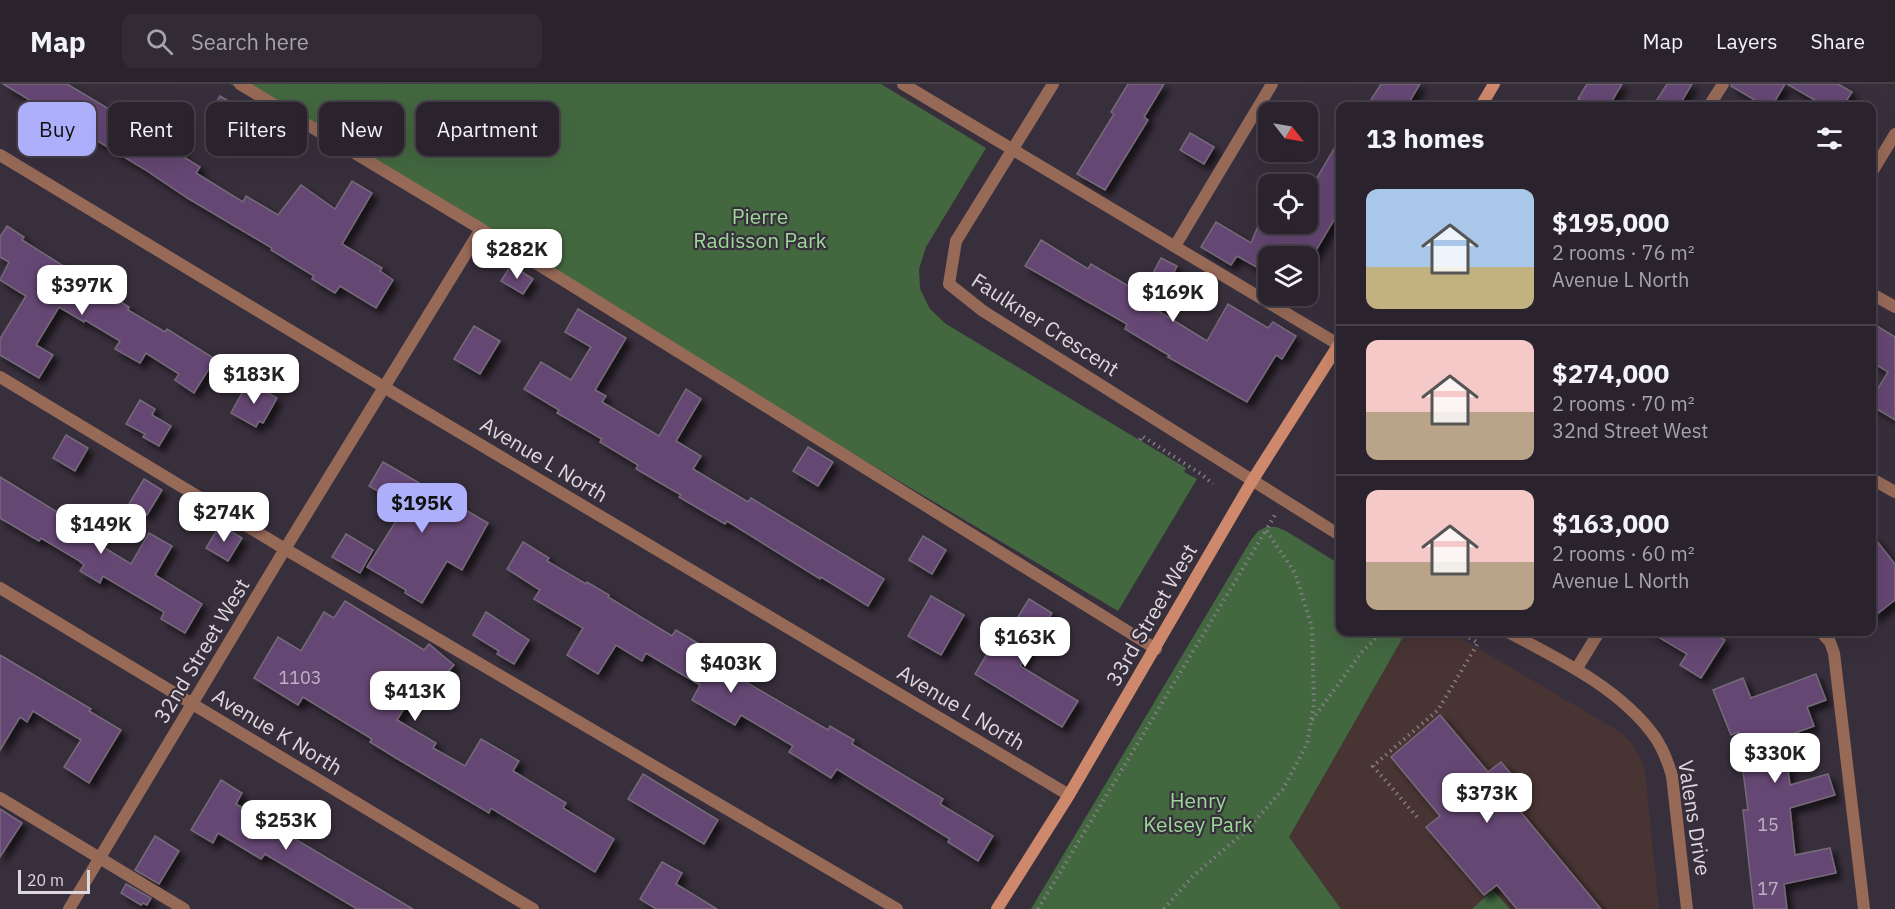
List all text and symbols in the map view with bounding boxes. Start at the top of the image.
search box [122,14,542,68]
text: Map [30,23,86,60]
icon: search [143,25,176,58]
text: Search here [191,27,309,56]
text: Map [1643,27,1683,55]
text: Layers [1716,27,1778,55]
text: Share [1811,27,1865,55]
chip: Buy [18,102,96,156]
chip: Rent [108,102,194,156]
chip: Filters [206,102,307,156]
chip: New [319,102,404,156]
chip: Apartment [416,102,559,156]
north arrow [1258,102,1318,162]
map controls [1258,102,1318,306]
text: 13 homes [1366,121,1484,155]
icon: filters [1813,122,1846,155]
button: locate [1258,174,1318,234]
park label: Pierre Radisson Park [693,202,827,254]
text: $195,000 [1552,205,1669,239]
icon: home [1414,213,1486,285]
pin: $282K [475,229,559,280]
text: $282K [486,235,548,262]
text: 2 rooms · 76 m² [1552,239,1695,266]
button: layers [1258,246,1318,306]
pin: $397K [40,265,124,316]
street label: Faulkner Crescent [966,266,1125,382]
text: Avenue L North [1552,266,1689,293]
text: $397K [51,271,113,298]
pin: $169K [1131,272,1215,323]
text: $169K [1142,278,1204,305]
pin: $183K [212,354,296,405]
text: $274,000 [1552,356,1669,390]
text: $183K [223,360,285,387]
icon: home [1414,364,1486,436]
text: 2 rooms · 70 m² [1552,390,1695,417]
street label: Avenue L North [475,410,614,508]
text: 32nd Street West [1552,417,1708,444]
pin: $195K [380,483,464,534]
text: $195K [391,489,453,516]
pin: $274K [182,492,266,543]
text: $274K [193,498,255,525]
pin: $149K [59,504,143,555]
text: $163,000 [1552,506,1669,540]
text: $149K [70,510,132,537]
icon: home [1414,514,1486,586]
street label: 33rd Street West [1099,538,1203,691]
text: 2 rooms · 60 m² [1552,540,1695,567]
text: Avenue L North [1552,567,1689,594]
street label: 32nd Street West [147,573,255,728]
pin: $163K [983,617,1067,668]
text: $163K [994,623,1056,650]
pin: $403K [689,643,773,694]
text: $403K [700,649,762,676]
street label: Avenue L North [892,658,1031,756]
house number: 1103 [278,666,322,689]
pin: $413K [373,671,457,722]
text: $413K [384,677,446,704]
street label: Avenue K North [207,681,348,781]
pin: $330K [1733,733,1817,784]
text: $330K [1744,739,1806,766]
street label: Valens Drive [1672,758,1718,878]
pin: $373K [1445,773,1529,824]
text: $373K [1456,779,1518,806]
park label: Henry Kelsey Park [1143,786,1253,838]
pin: $253K [244,800,328,851]
text: $253K [255,806,317,833]
house number: 15 [1757,813,1779,836]
scale bar [18,867,90,894]
text: 20 m [27,870,64,890]
house number: 17 [1757,877,1779,900]

